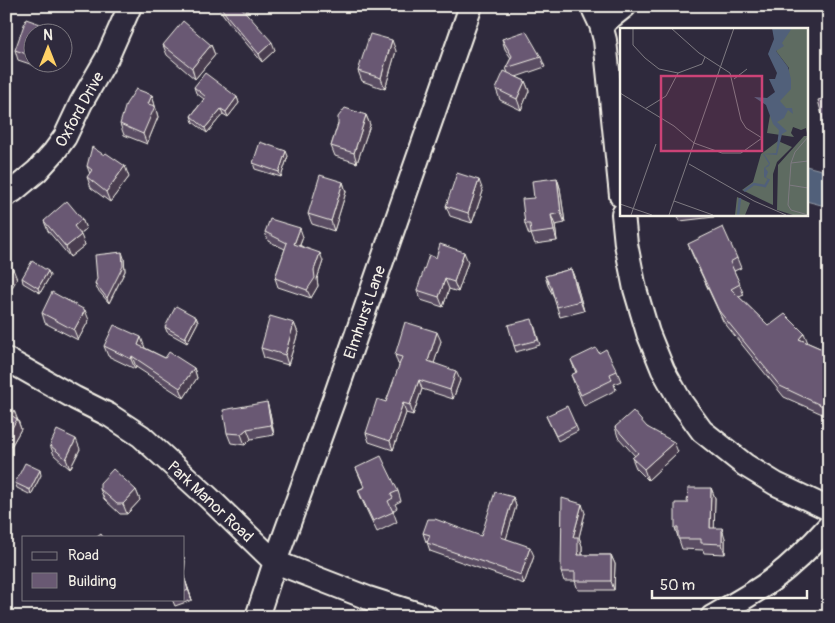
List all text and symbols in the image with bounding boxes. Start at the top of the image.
north arrow [22,22,72,72]
text: N [43,27,53,44]
inset map [620,28,808,215]
street label: Oxford Drive [51,68,109,151]
street label: Elmhurst Lane [340,263,390,362]
street label: Park Manor Road [163,457,257,547]
legend [22,536,185,600]
text: Road [68,546,99,565]
scale bar [652,568,808,600]
text: Building [68,572,116,591]
text: 50 m [660,576,695,595]

